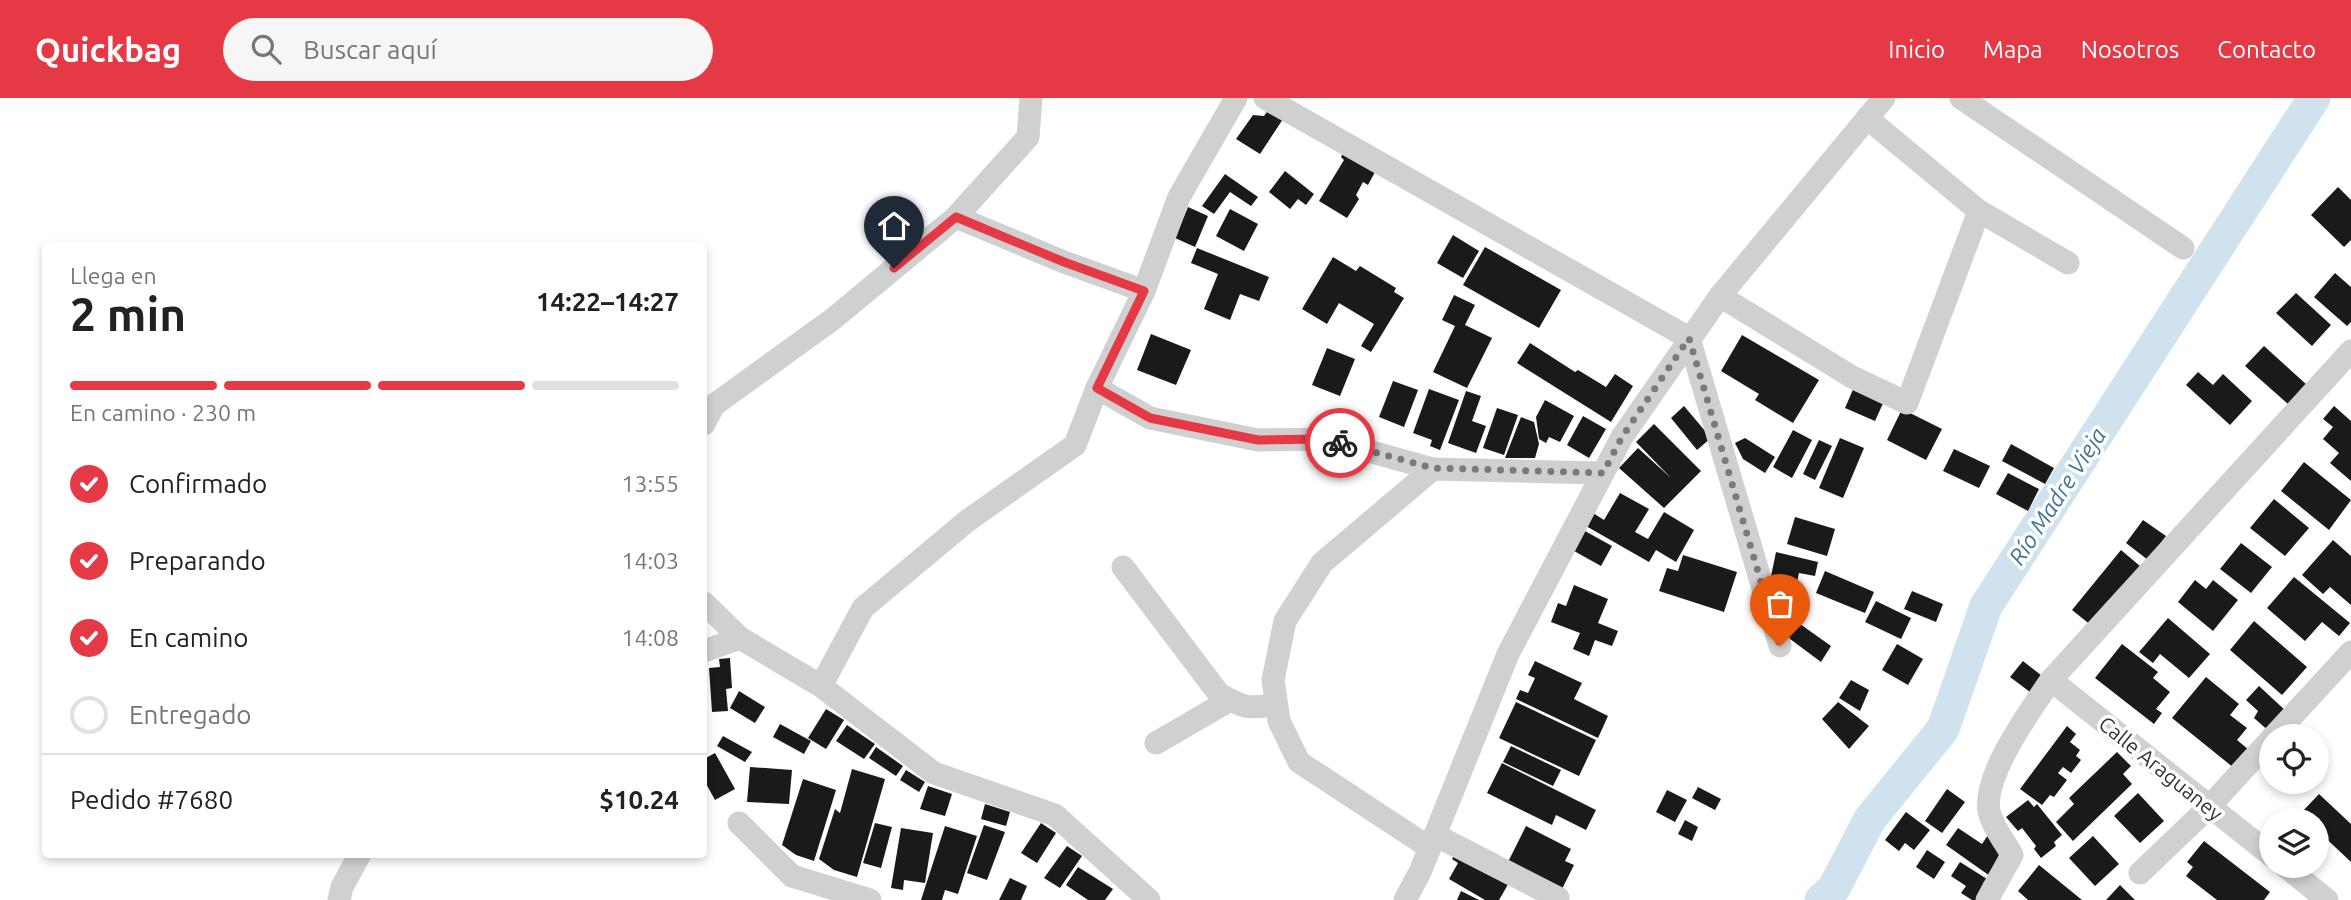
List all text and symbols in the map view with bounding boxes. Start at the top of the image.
search box [223,18,713,81]
icon: search [247,30,285,68]
text: Quickbag [35,31,181,68]
text: Buscar aquí [303,35,437,64]
text: Inicio [1888,36,1945,63]
text: Mapa [1983,36,2043,63]
text: Nosotros [2081,36,2179,63]
text: Contacto [2217,36,2316,63]
pin [864,196,924,268]
icon: home [875,207,913,245]
text: Llega en [70,263,157,288]
text: 14:22–14:27 [536,287,679,316]
text: 2 min [70,288,186,340]
text: En camino · 230 m [70,400,256,425]
courier [1305,408,1375,478]
water label: Río Madre Vieja [2004,423,2110,569]
icon: bike [1321,424,1359,462]
icon: check [70,465,108,503]
text: Confirmado [129,469,267,498]
text: 13:55 [621,471,679,496]
icon: check [70,542,108,580]
text: Preparando [129,546,266,575]
text: 14:03 [621,548,679,573]
pin [1750,574,1810,646]
icon: bag [1761,585,1799,623]
icon: check [70,619,108,657]
text: En camino [129,623,249,652]
text: 14:08 [621,625,679,650]
text: Entregado [129,700,252,729]
street label: Calle Araguaney [2094,711,2228,825]
map controls [2259,724,2329,878]
button: locate [2259,724,2329,794]
text: Pedido #7680 [70,785,233,814]
text: $10.24 [599,785,679,814]
button: layers [2259,808,2329,878]

